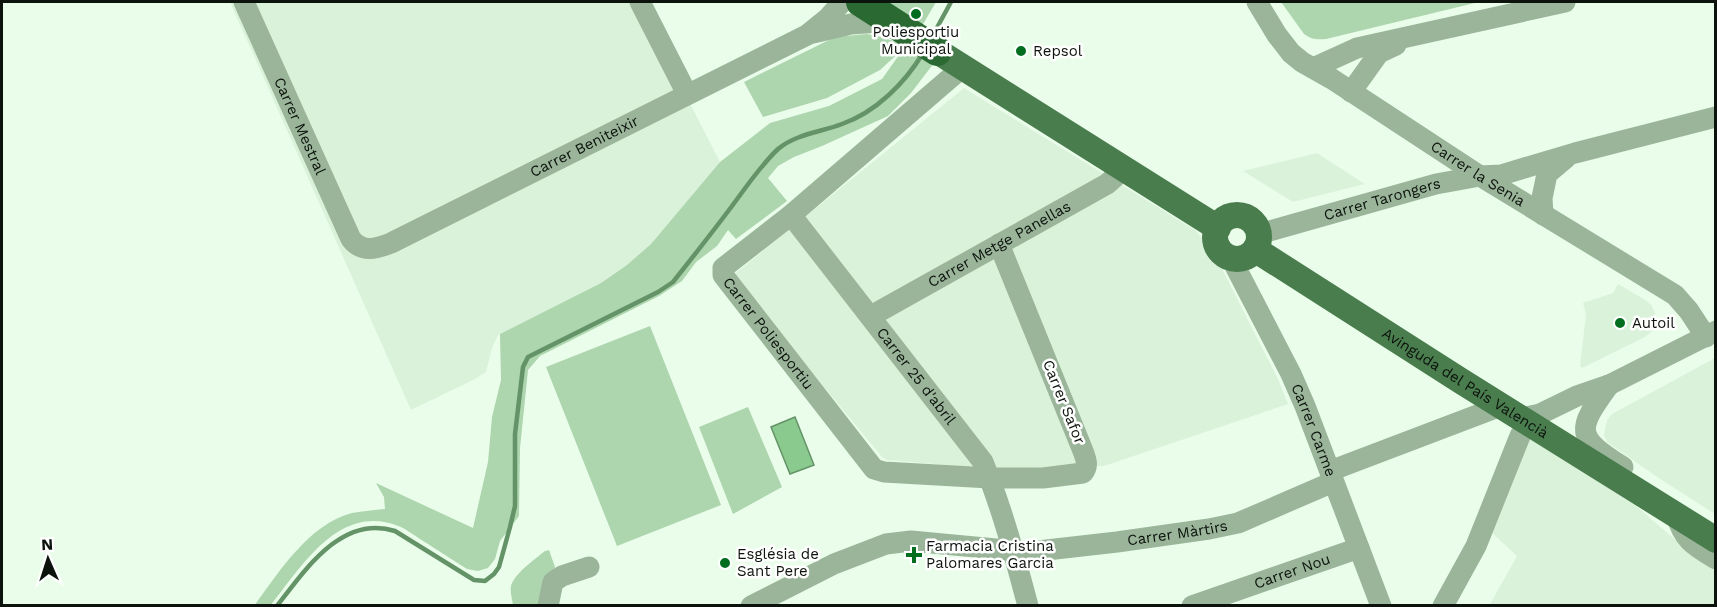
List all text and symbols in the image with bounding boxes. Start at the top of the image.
marker: Poliesportiu Municipal [909,7,923,21]
place label: Poliesportiu Municipal [873,23,959,58]
place label: Repsol [1033,42,1083,60]
marker: Repsol [1014,44,1028,58]
street label: Carrer Mestral [270,74,330,178]
street label: Carrer Beniteixir [527,112,642,181]
street label: Carrer la Senia [1427,137,1529,211]
street label: Carrer Tarongers [1322,174,1442,224]
street label: Carrer Metge Panellas [925,197,1074,291]
street label: Carrer Poliesportiu [719,274,818,393]
place label: Autoil [1632,314,1675,332]
marker: Autoil [1613,316,1627,330]
street label: Carrer 25 d'abril [873,324,960,429]
street label: Avinguda del País Valencià [1379,324,1552,442]
street label: Carrer Safor [1039,357,1089,447]
street label: Carrer Carme [1287,381,1340,479]
street label: Carrer Màrtirs [1126,516,1229,549]
north arrow [18,529,78,589]
text: N [41,535,54,554]
place label: Farmacia Cristina Palomares Garcia [926,537,1054,572]
place label: Església de Sant Pere [737,545,819,580]
marker: Farmacia Cristina Palomares Garcia [907,548,921,562]
street label: Carrer Nou [1252,550,1333,593]
marker: Església de Sant Pere [718,556,732,570]

